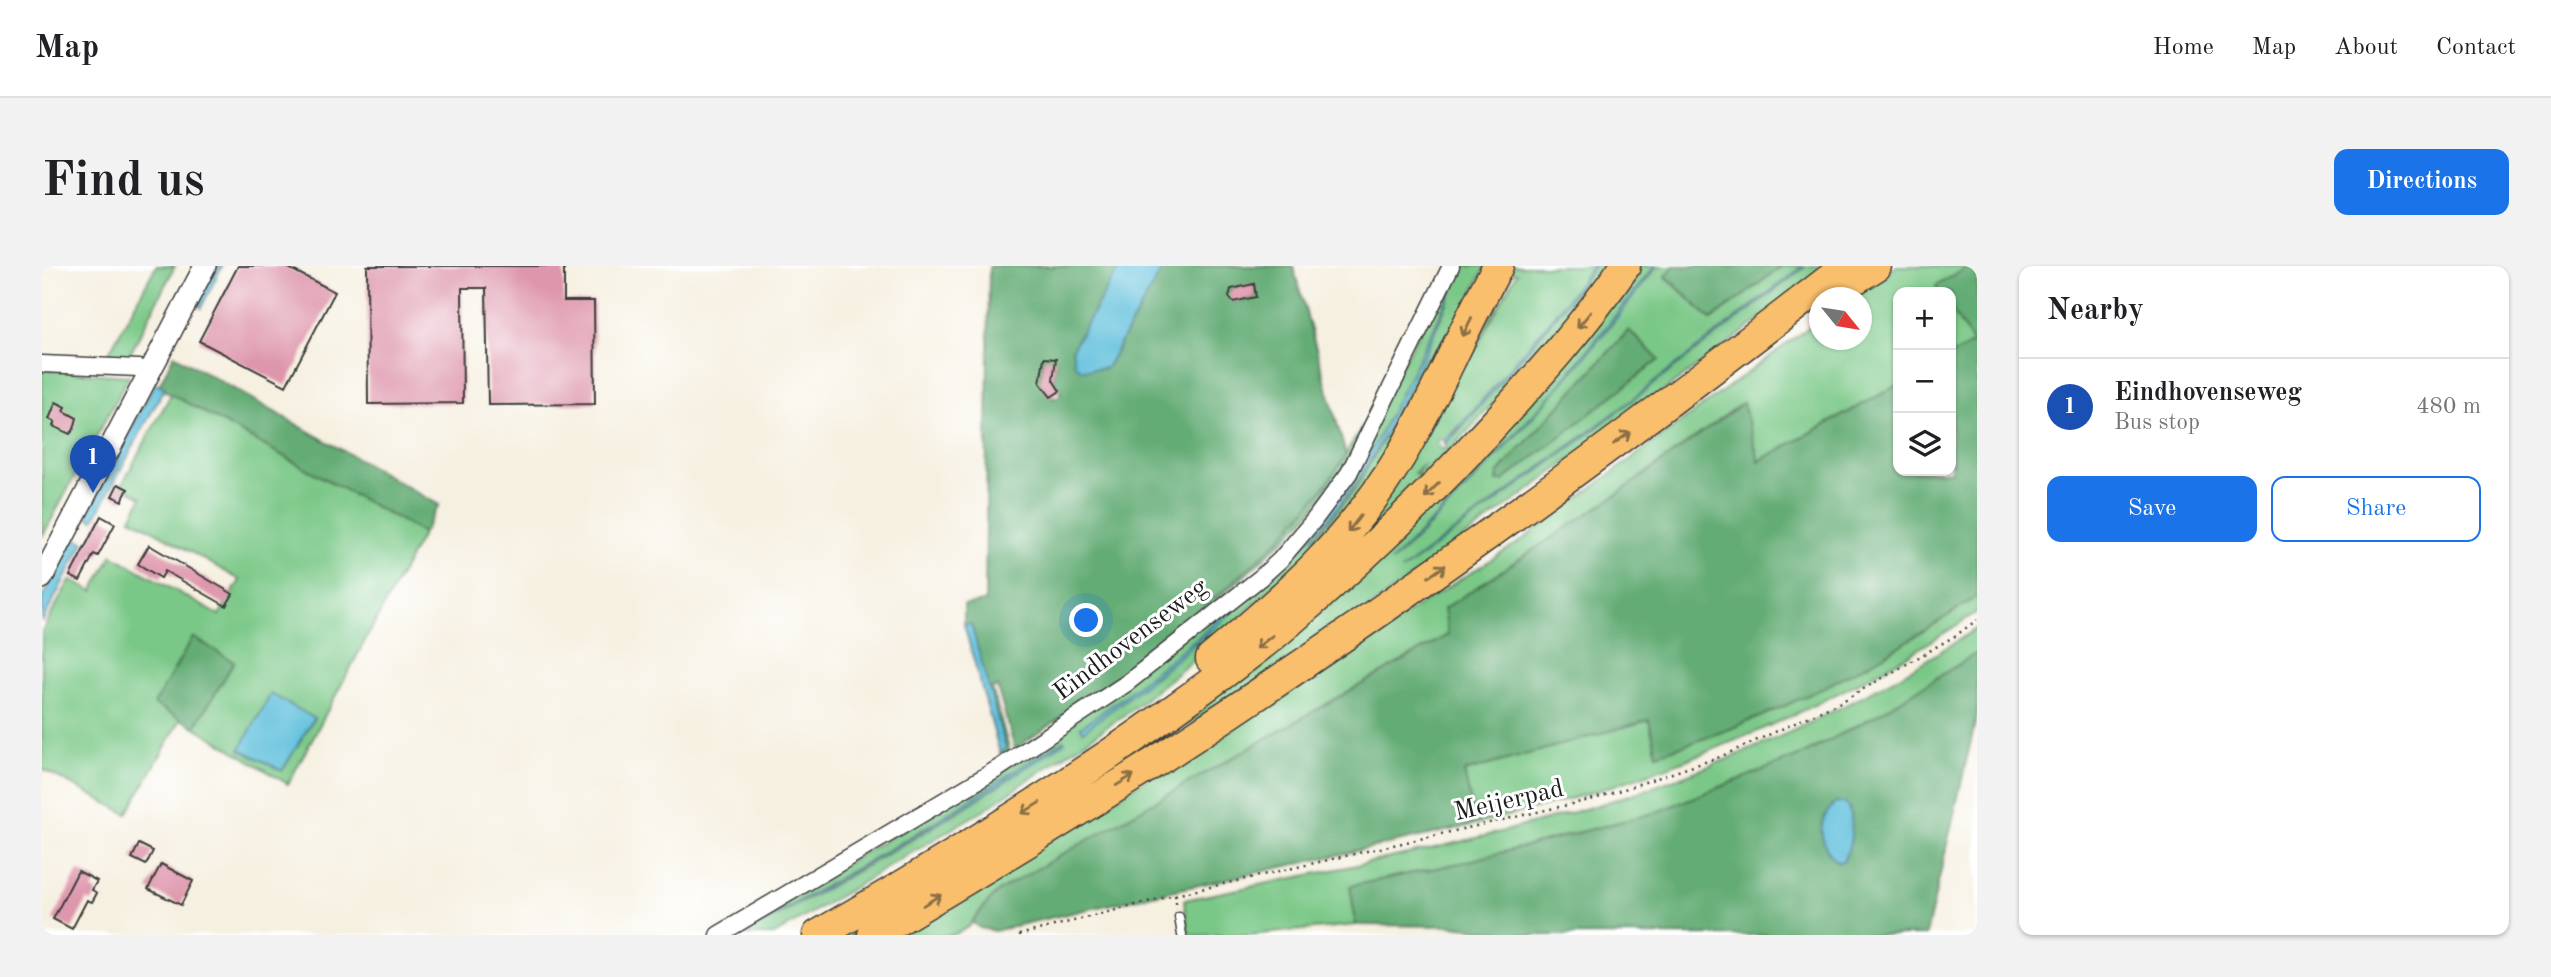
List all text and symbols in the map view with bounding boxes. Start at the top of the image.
text: Map [35,32,99,65]
text: Home [2153,36,2214,60]
text: Map [2252,36,2296,60]
text: About [2334,36,2398,60]
text: Contact [2436,36,2516,60]
button: Directions [2334,149,2509,215]
text: Find us [42,158,205,207]
north arrow [1809,287,1872,350]
map controls [1893,287,1956,476]
button: + [1893,287,1956,350]
text: Nearby [2047,296,2144,326]
one-way arrow [1576,311,1592,329]
one-way arrow [1460,316,1474,337]
button: − [1893,350,1956,413]
text: Eindhovenseweg [2114,380,2302,406]
text: 1 [2063,395,2077,418]
text: 480 m [2416,395,2481,418]
text: Bus stop [2114,411,2200,434]
button: layers [1893,413,1956,476]
one-way arrow [1612,431,1631,445]
pin: 1 [70,435,116,493]
button: Save [2047,476,2257,542]
button: Share [2271,476,2481,542]
one-way arrow [1424,481,1441,498]
one-way arrow [1346,514,1361,532]
one-way arrow [1427,564,1446,578]
street label: Eindhovenseweg [1049,574,1213,706]
your location [1069,603,1103,637]
one-way arrow [1255,635,1273,650]
one-way arrow [1115,773,1135,787]
street label: Meijerpad [1452,776,1566,826]
one-way arrow [1021,802,1041,816]
one-way arrow [921,892,941,906]

